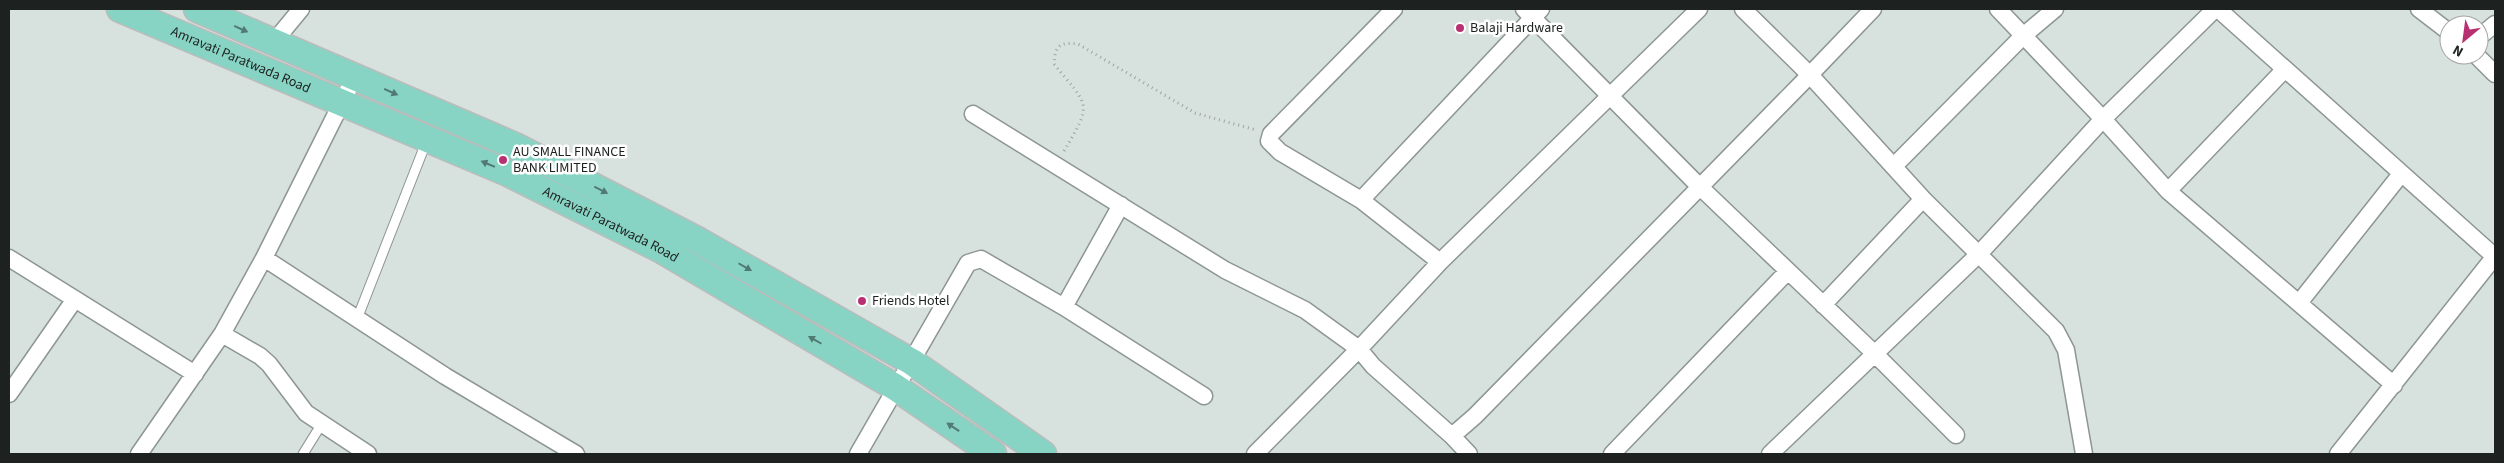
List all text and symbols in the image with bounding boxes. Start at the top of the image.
north arrow [2439,15,2489,65]
place label: Balaji Hardware [1470,18,1563,38]
street label: Amravati Paratwada Road [168,22,314,98]
marker: Balaji Hardware [1454,22,1466,34]
one-way arrow [234,25,248,33]
text: N [2449,39,2467,61]
one-way arrow [384,88,398,96]
place label: AU SMALL FINANCE BANK LIMITED [513,142,626,178]
marker: AU SMALL FINANCE BANK LIMITED [497,154,509,166]
one-way arrow [481,159,495,167]
street label: Amravati Paratwada Road [539,182,682,268]
one-way arrow [594,186,608,194]
one-way arrow [738,262,751,271]
place label: Friends Hotel [872,291,950,311]
marker: Friends Hotel [856,295,868,307]
one-way arrow [809,336,822,345]
one-way arrow [946,422,960,432]

